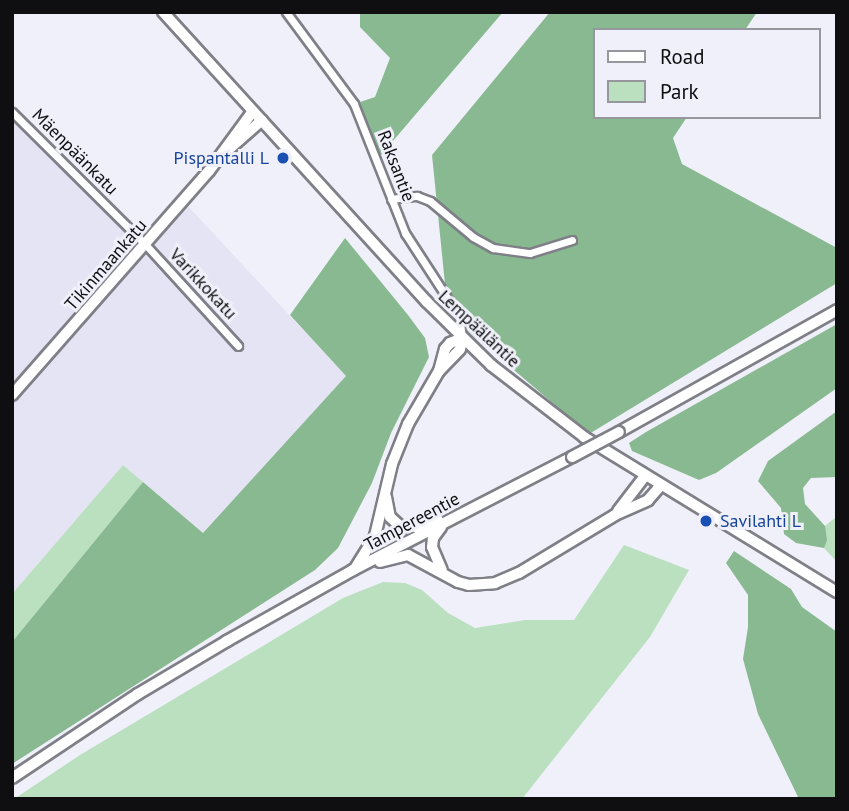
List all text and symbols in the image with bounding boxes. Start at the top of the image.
legend [594,28,821,119]
text: Road [660,43,704,70]
text: Park [660,78,699,105]
street label: Mäenpäänkatu [27,104,123,200]
street label: Raksantie [373,127,419,205]
place label: Pispantalli L [174,147,269,169]
marker: Pispantalli L [275,150,291,166]
street label: Tikinmaankatu [61,215,151,315]
street label: Varikkokatu [165,244,241,324]
street label: Lempääläntie [434,286,524,372]
street label: Tampereentie [361,488,463,556]
place label: Savilahti L [720,510,801,532]
marker: Savilahti L [698,513,714,529]

